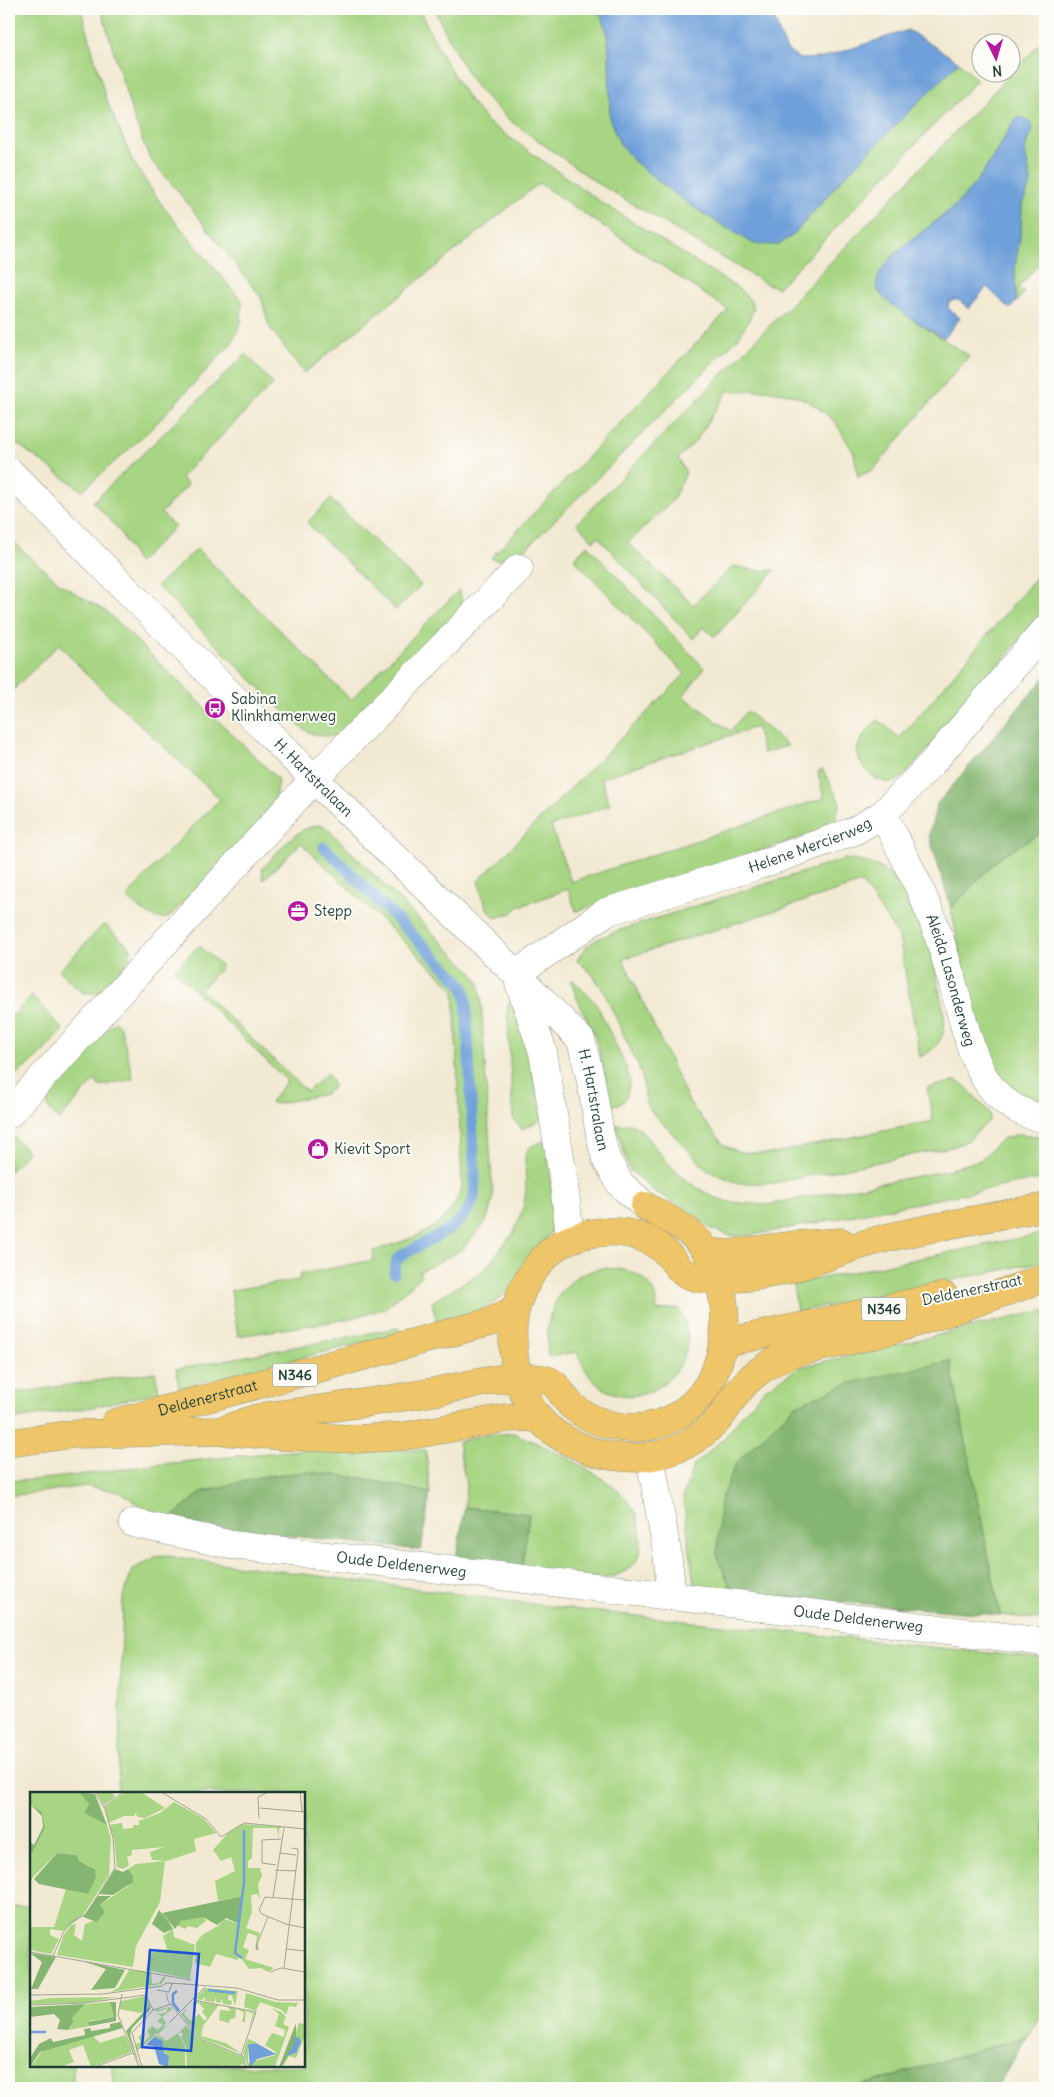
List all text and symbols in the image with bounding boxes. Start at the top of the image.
north arrow [972,32,1022,82]
text: N [992,62,1003,80]
place label: Sabina Klinkhamerweg [231,689,336,725]
bus stop icon: Sabina Klinkhamerweg [203,696,227,720]
street label: H. Hartstralaan [270,734,357,821]
street label: Helene Mercierweg [746,813,875,877]
office icon: Stepp [286,899,310,923]
place label: Stepp [314,901,352,920]
street label: Aleida Lasonderweg [922,911,980,1049]
street label: H. Hartstralaan [574,1047,614,1153]
shop icon: Kievit Sport [306,1137,330,1161]
place label: Kievit Sport [334,1139,410,1158]
street label: Deldenerstraat [920,1270,1024,1309]
road number: N346 [862,1298,906,1320]
road number: N346 [272,1364,318,1386]
street label: Deldenerstraat [156,1375,259,1420]
street label: Oude Deldenerweg [335,1547,468,1581]
street label: Oude Deldenerweg [792,1601,924,1636]
inset map [30,1792,305,2067]

